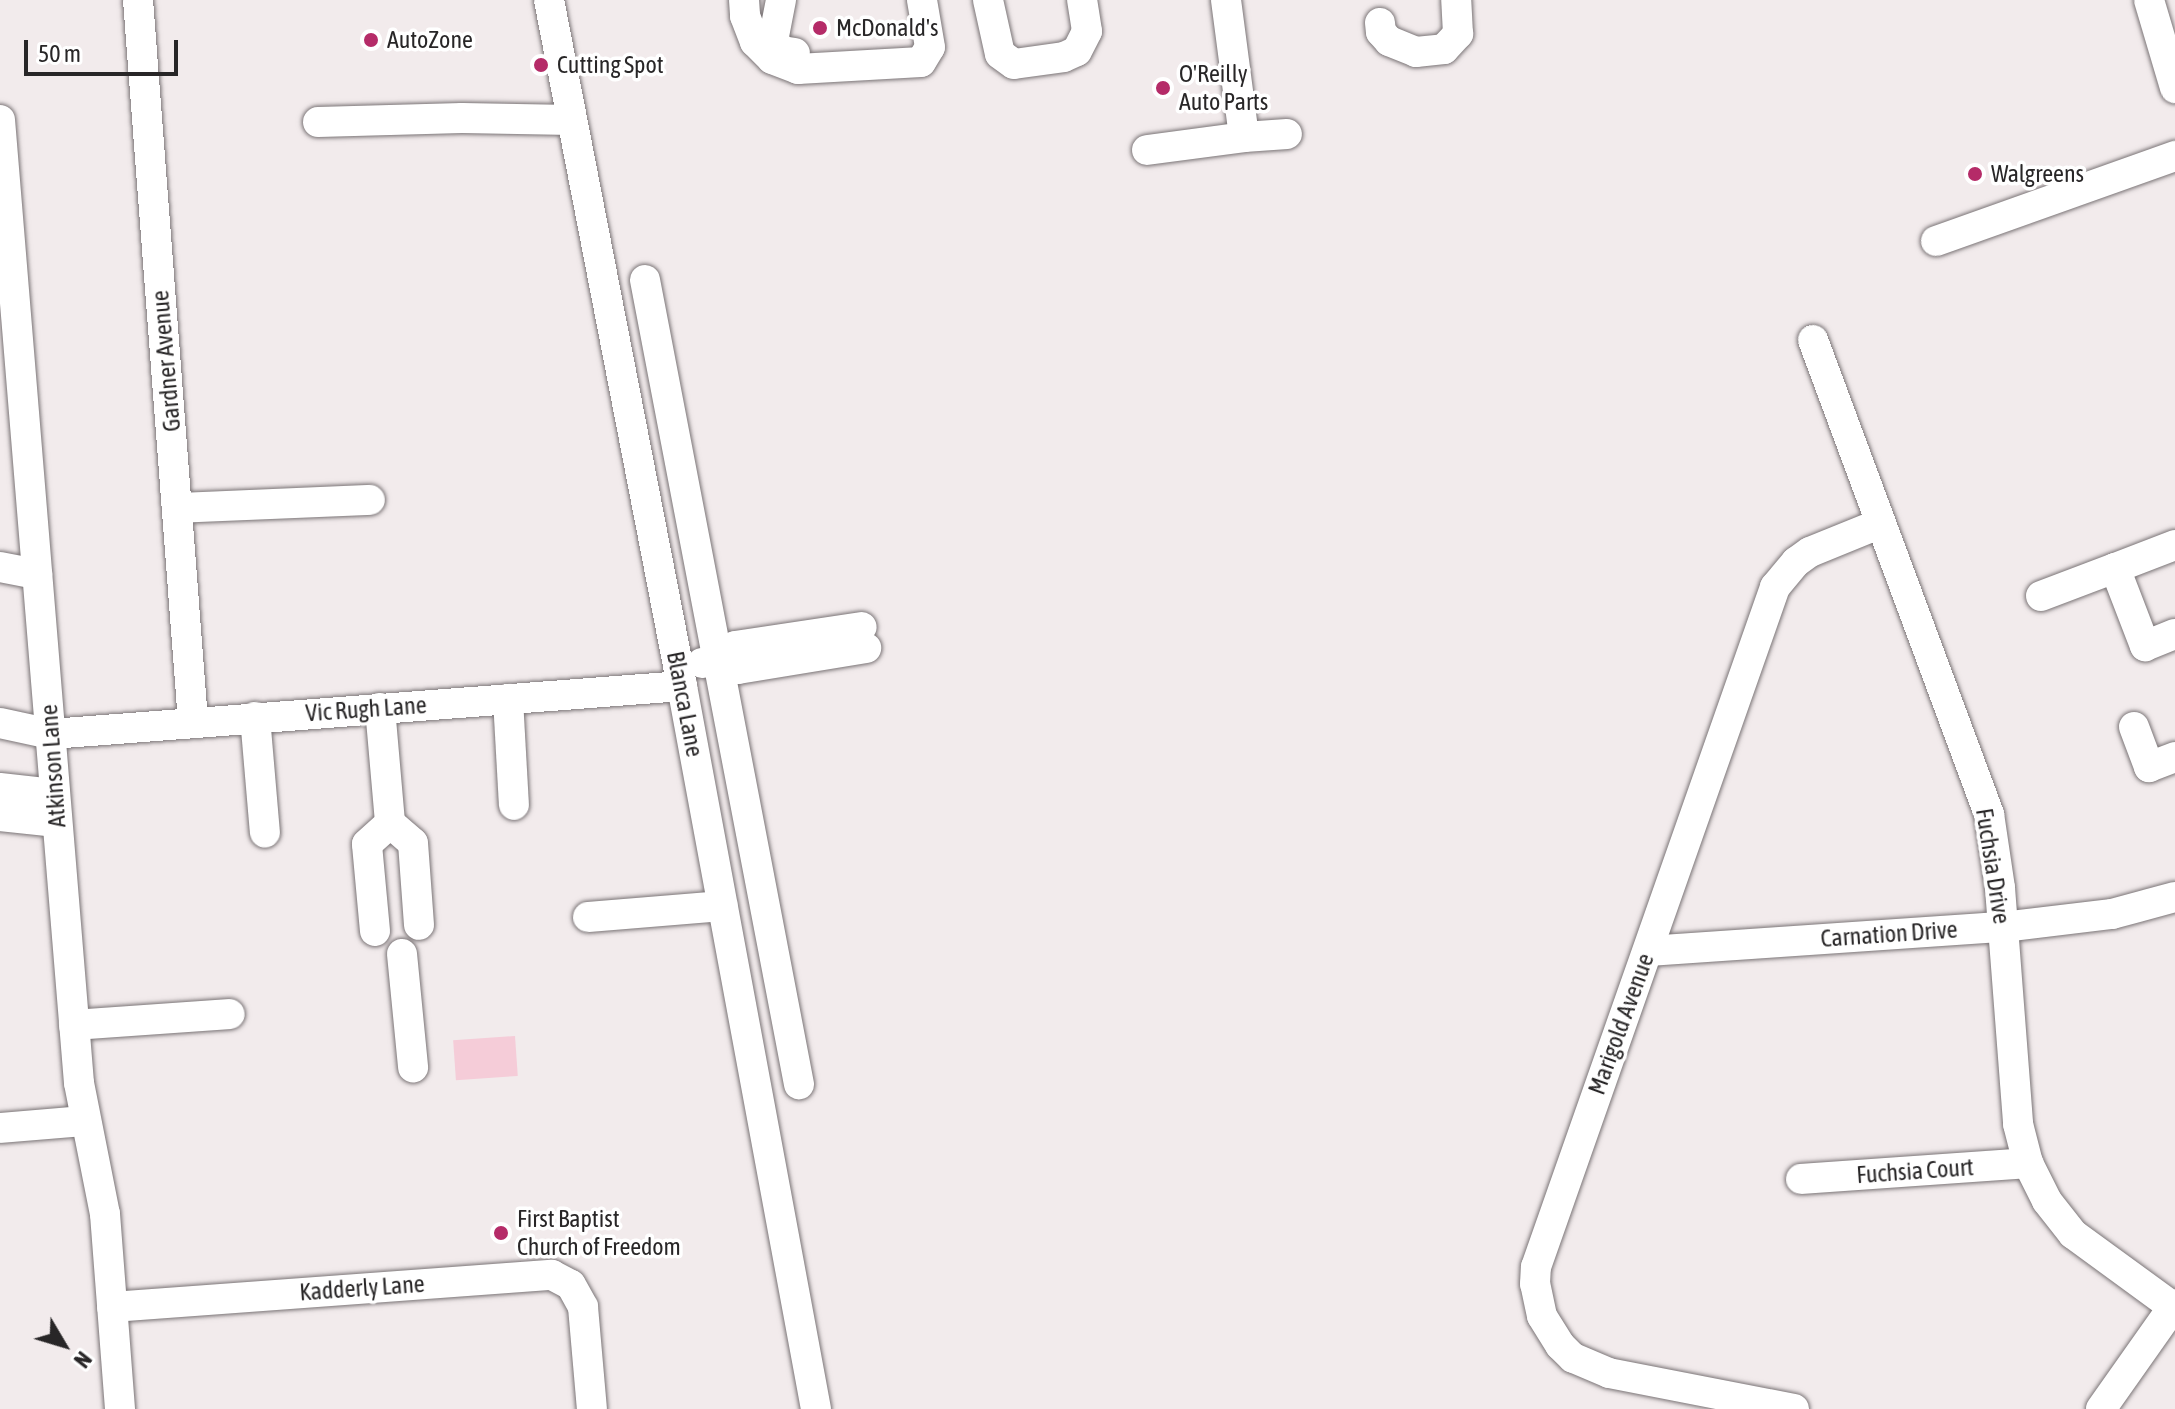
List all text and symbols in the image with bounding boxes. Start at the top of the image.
place label: McDonald's [836,14,938,42]
marker: McDonald's [811,19,829,37]
scale bar [28,24,182,74]
place label: AutoZone [387,26,473,54]
marker: AutoZone [362,31,380,49]
text: 50 m [38,40,81,67]
place label: Cutting Spot [557,51,664,79]
marker: Cutting Spot [532,56,550,74]
place label: O'Reilly Auto Parts [1179,60,1268,116]
marker: O'Reilly Auto Parts [1154,79,1172,97]
place label: Walgreens [1991,160,2084,188]
marker: Walgreens [1966,165,1984,183]
street label: Gardner Avenue [145,289,187,433]
street label: Blanca Lane [661,649,709,759]
street label: Vic Rugh Lane [305,690,427,728]
street label: Atkinson Lane [34,703,72,829]
street label: Fuchsia Drive [1970,806,2016,926]
street label: Carnation Drive [1820,915,1958,953]
street label: Marigold Avenue [1582,949,1660,1099]
street label: Fuchsia Court [1855,1153,1975,1189]
place label: First Baptist Church of Freedom [517,1205,681,1261]
marker: First Baptist Church of Freedom [492,1224,510,1242]
street label: Kadderly Lane [298,1269,426,1307]
north arrow [24,1305,104,1385]
text: N [69,1347,97,1373]

